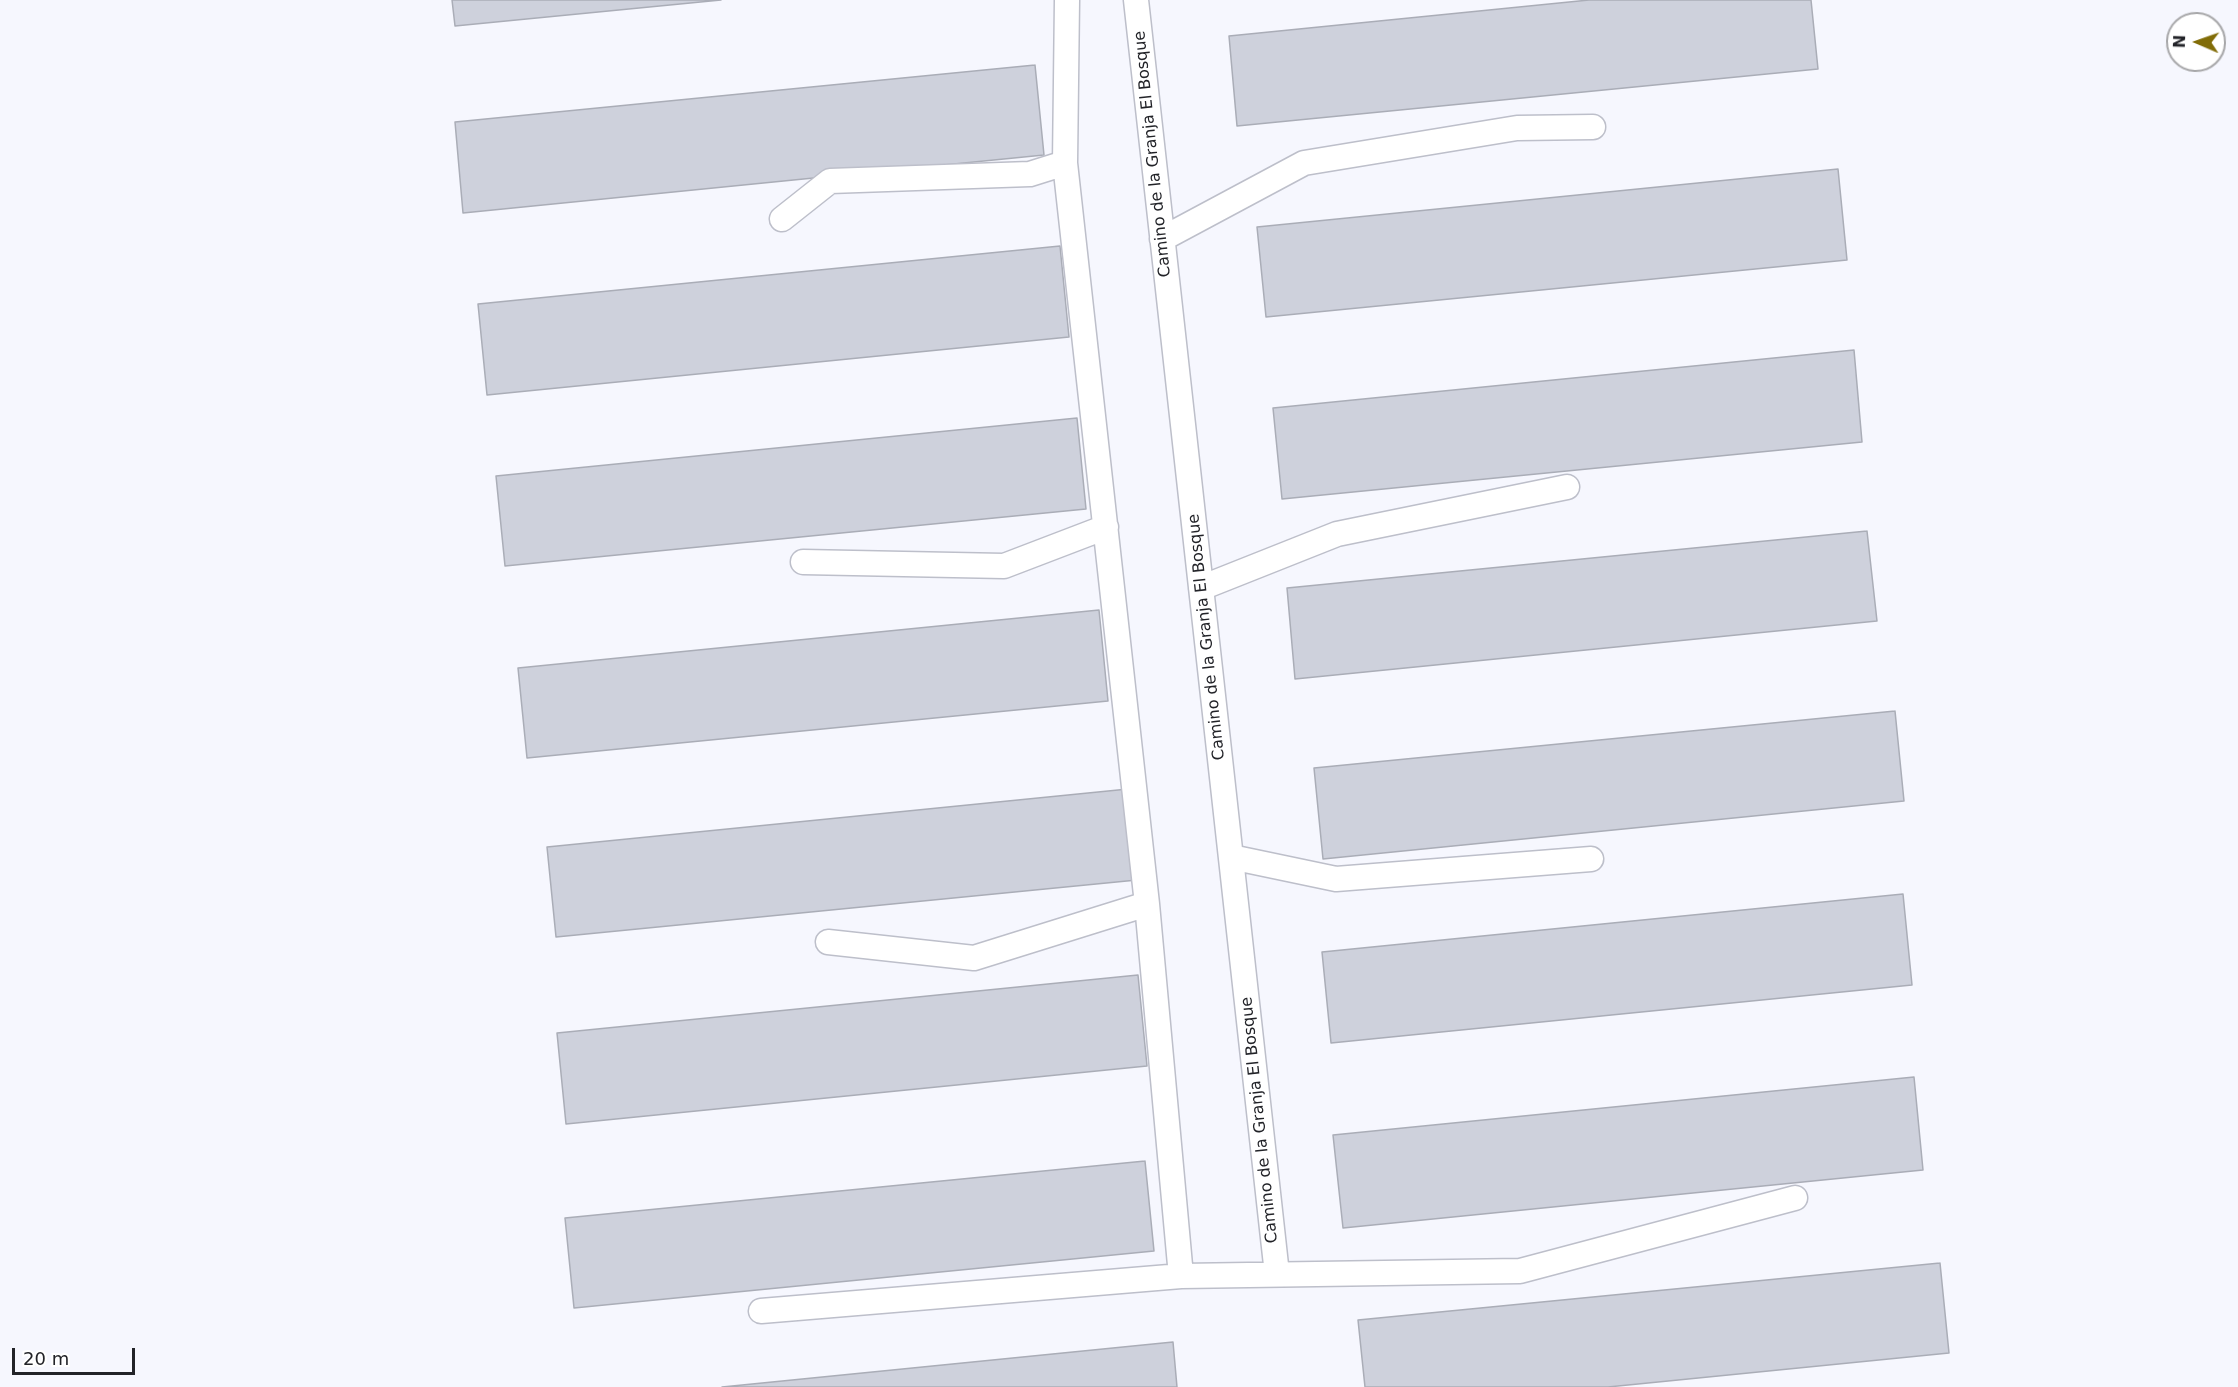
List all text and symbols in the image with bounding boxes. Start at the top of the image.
north arrow [2166,12,2226,72]
street label: Camino de la Granja El Bosque [1131,30,1175,278]
text: N [2170,34,2189,48]
street label: Camino de la Granja El Bosque [1185,513,1229,761]
street label: Camino de la Granja El Bosque [1238,996,1282,1244]
scale bar [15,1336,138,1374]
text: 20 m [23,1348,69,1369]

